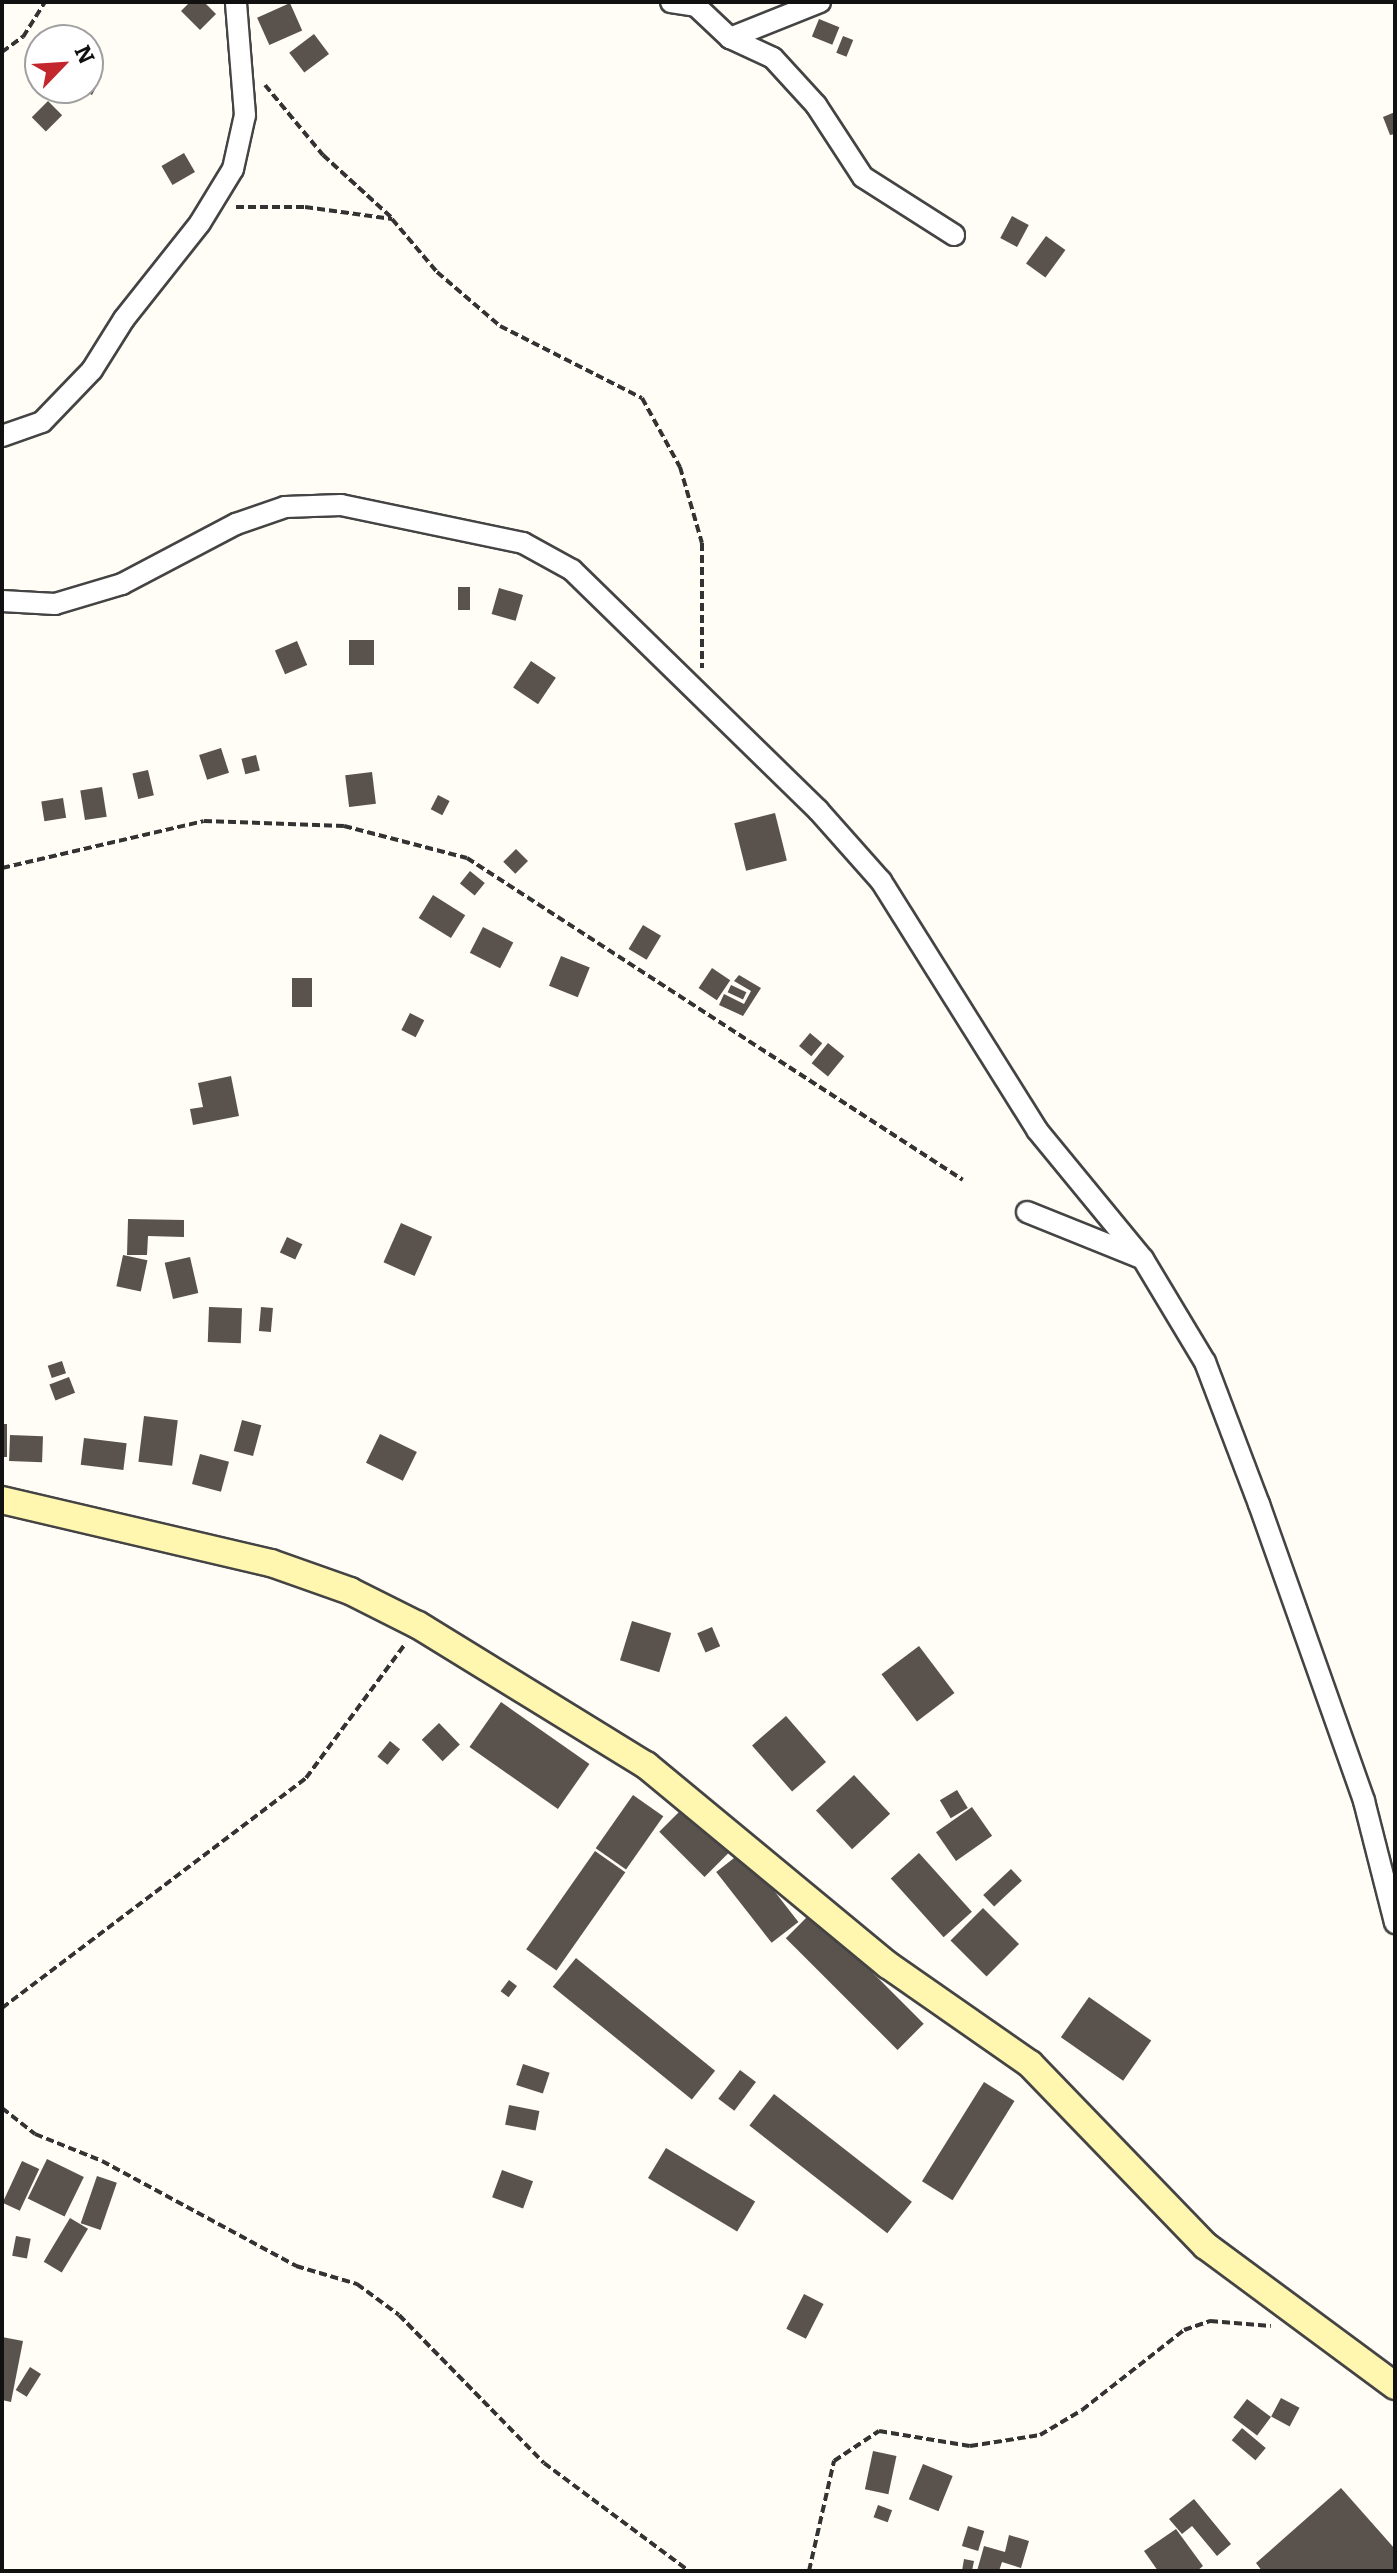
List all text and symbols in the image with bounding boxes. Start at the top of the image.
north arrow [24,24,104,104]
text: N [69,41,100,68]

